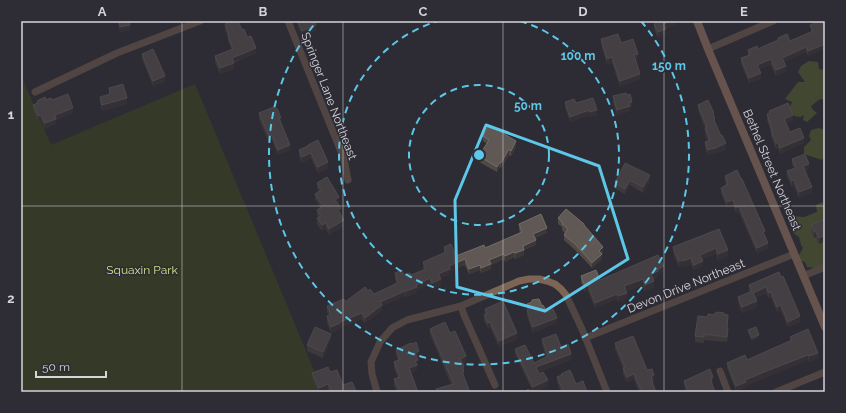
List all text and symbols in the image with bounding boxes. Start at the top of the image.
text: A [98,4,107,19]
text: B [259,4,268,19]
text: C [419,4,428,19]
text: D [578,4,588,19]
text: E [740,4,748,19]
street label: Springer Lane Northeast [298,30,360,162]
text: 100 m [561,49,595,63]
text: 150 m [652,59,686,73]
text: 50 m [514,99,542,113]
text: 1 [8,107,15,122]
street label: Bethel Street Northeast [740,107,804,233]
centre of rings [472,148,486,162]
street label: Devon Drive Northeast [625,256,747,316]
park label: Squaxin Park [106,263,178,277]
text: 2 [7,291,15,306]
scale bar [36,353,106,379]
text: 50 m [42,360,70,374]

